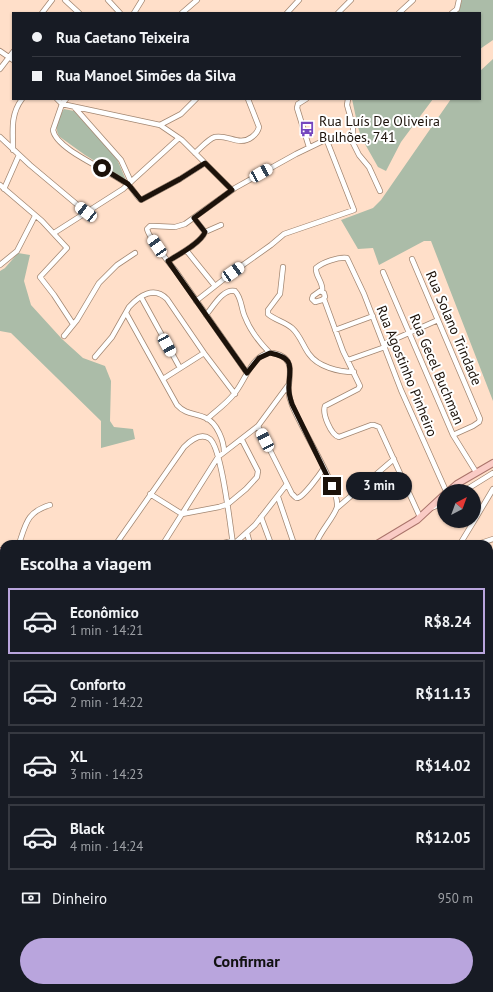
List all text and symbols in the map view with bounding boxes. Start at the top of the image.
text: Rua Caetano Teixeira [56,28,190,47]
text: Rua Manoel Simões da Silva [56,66,236,85]
place label: Rua Luís De Oliveira Bulhões, 741 [319,112,440,146]
bus stop icon: Rua Luís De Oliveira Bulhões, 741 [298,120,316,138]
route start [93,159,111,177]
car [248,162,274,184]
car [73,200,99,224]
car [145,233,169,259]
car [220,260,246,284]
street label: Rua Solano Trindade [422,268,486,388]
street label: Rua Agostinho Pinheiro [372,303,442,439]
street label: Rua Gecel Buchman [406,311,468,427]
car [156,332,178,358]
car [254,427,276,453]
callout: 3 min [346,472,412,500]
route end [323,477,341,495]
text: 3 min [363,477,395,494]
north arrow [437,484,481,528]
map controls [437,484,481,528]
text: Escolha a viagem [20,552,152,575]
icon: car [22,603,58,639]
text: Econômico [70,603,139,622]
text: R$8.24 [424,612,471,631]
text: 1 min · 14:21 [70,622,143,639]
icon: car [22,675,58,711]
text: Conforto [70,675,126,694]
text: R$11.13 [416,684,471,703]
text: 2 min · 14:22 [70,694,143,711]
icon: car [22,747,58,783]
text: XL [70,747,87,766]
text: R$14.02 [416,756,471,775]
text: 3 min · 14:23 [70,766,143,783]
icon: car [22,819,58,855]
text: Black [70,819,105,838]
text: R$12.05 [416,828,471,847]
text: 4 min · 14:24 [70,838,143,855]
icon: cash [20,887,42,909]
text: Dinheiro [52,889,107,908]
text: 950 m [438,890,473,907]
button: Confirmar [20,938,473,984]

